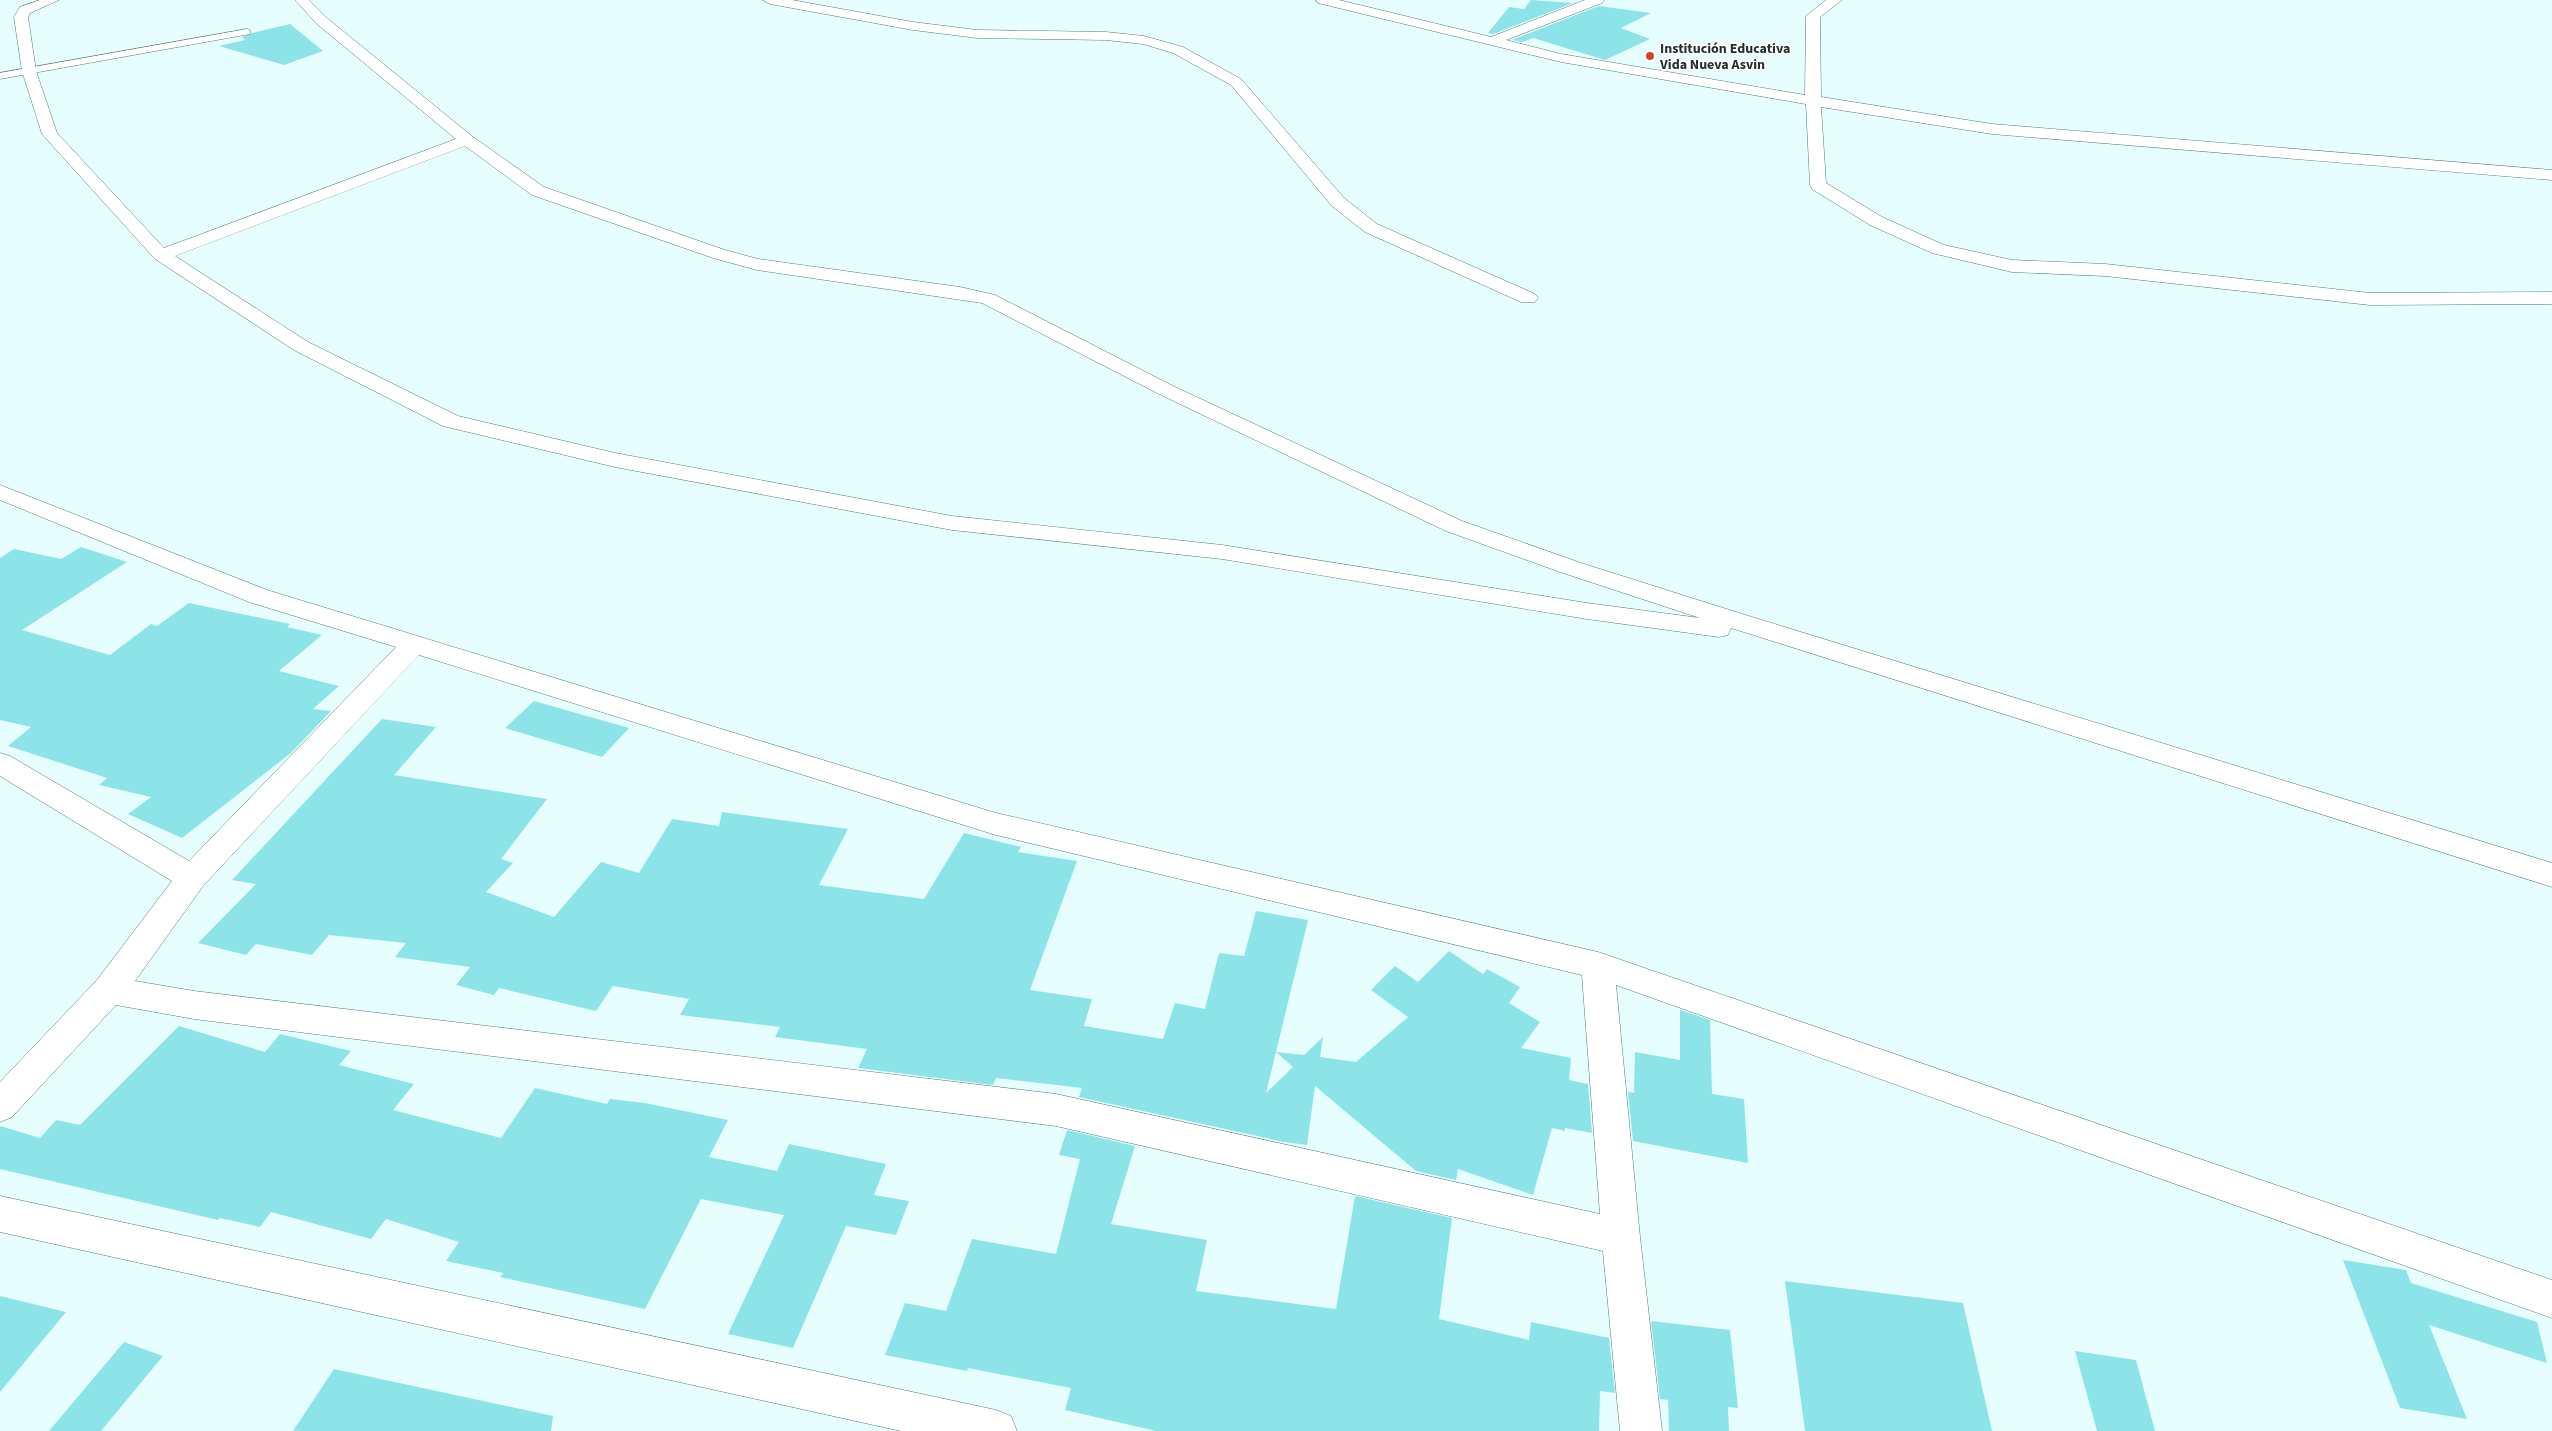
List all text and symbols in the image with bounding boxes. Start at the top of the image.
place label: Institución Educativa Vida Nueva Asvin [1659,39,1790,75]
marker: Institución Educativa Vida Nueva Asvin [1644,50,1656,62]

